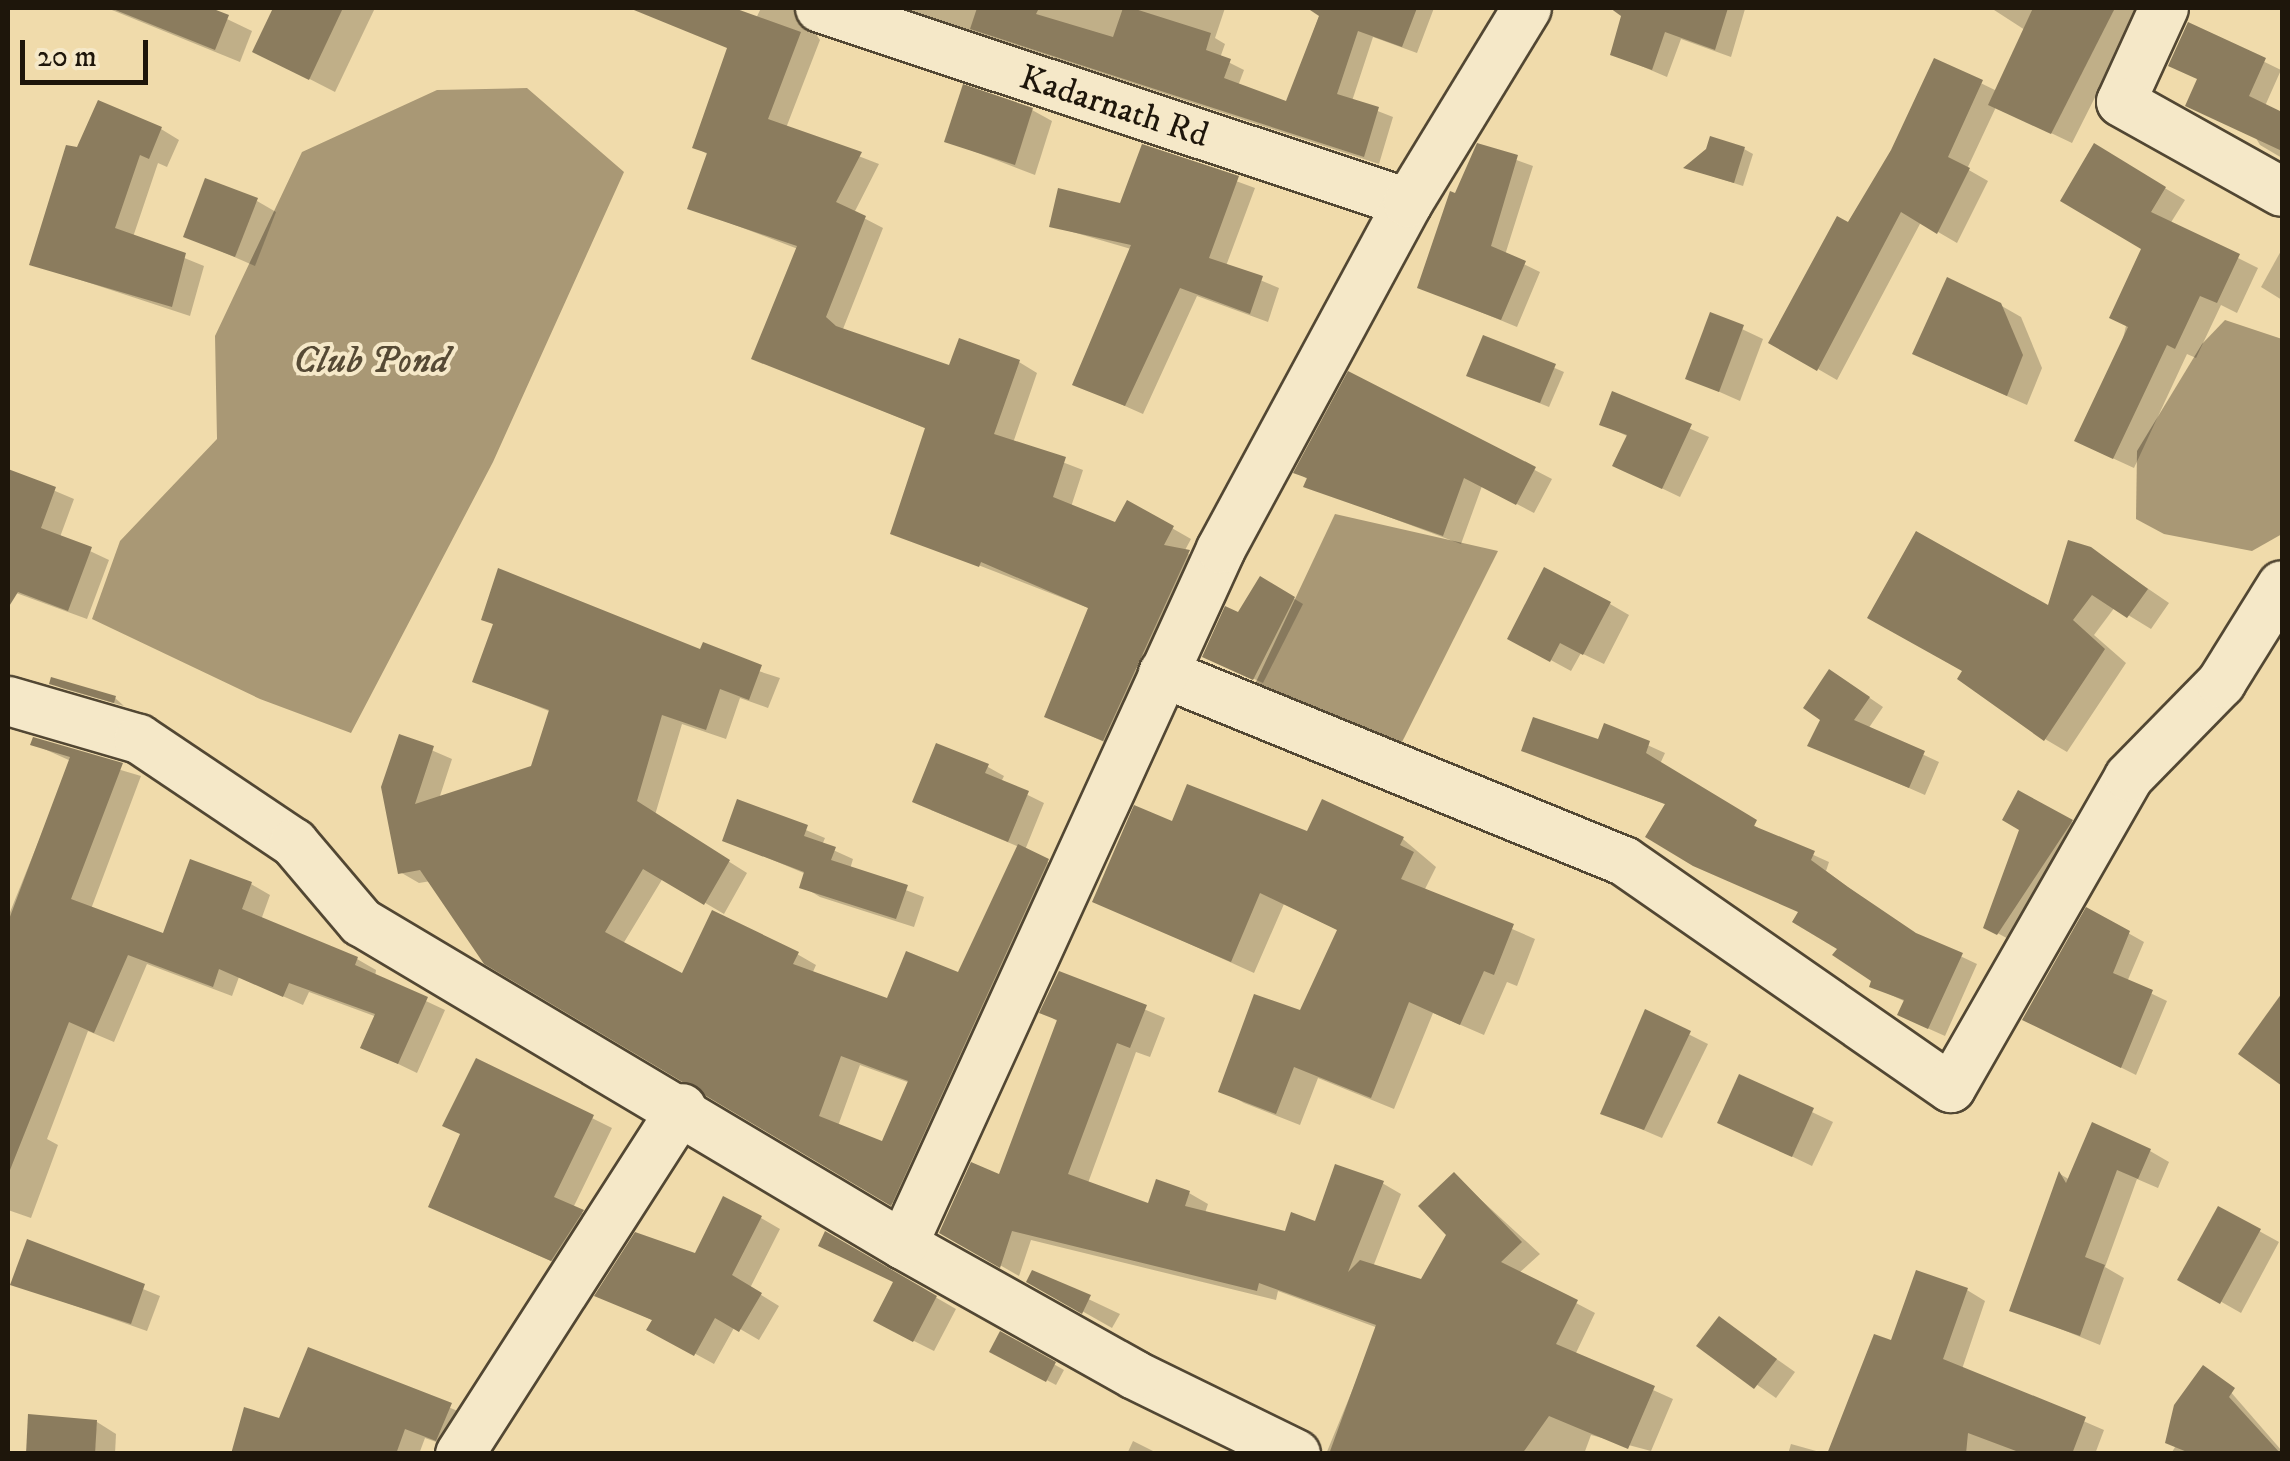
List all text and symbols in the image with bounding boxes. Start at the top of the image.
scale bar [25,20,152,82]
text: 20 m [37,39,97,76]
street label: Kadarnath Rd [1014,57,1214,157]
water label: Club Pond [293,339,449,385]

